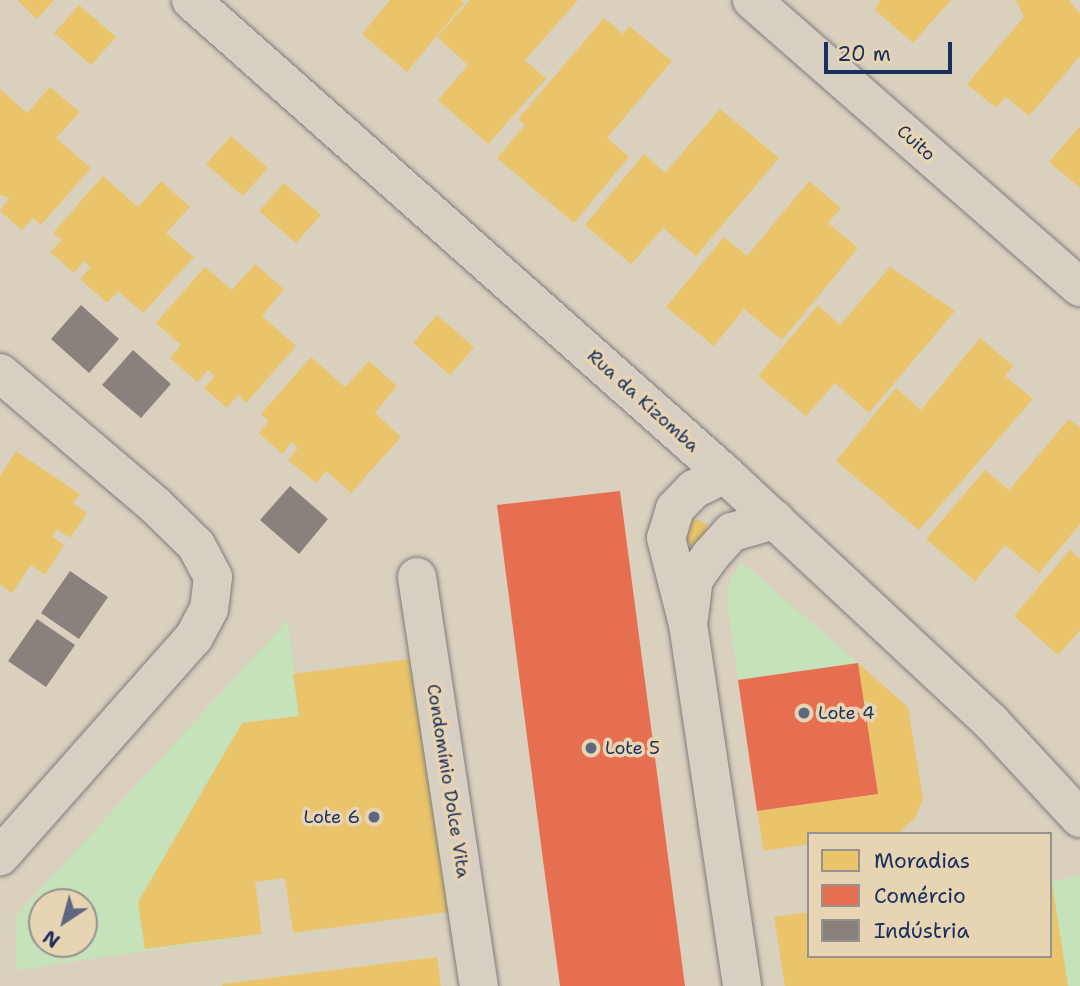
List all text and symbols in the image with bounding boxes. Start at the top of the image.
scale bar [828,28,956,72]
text: 20 m [837,40,891,68]
street label: Cuito [892,120,940,166]
street label: Rua da Kizomba [583,345,703,457]
street label: Condomínio Dolce Vita [422,682,474,880]
place label: Lote 4 [818,702,874,724]
marker: Lote 4 [796,705,812,721]
place label: Lote 5 [605,737,660,759]
marker: Lote 5 [583,740,599,756]
place label: Lote 6 [304,806,360,828]
marker: Lote 6 [366,809,382,825]
legend [807,832,1052,958]
text: Moradias [874,847,970,875]
text: Comércio [874,882,966,910]
north arrow [28,888,98,958]
text: Indústria [874,917,970,945]
text: N [38,924,65,953]

